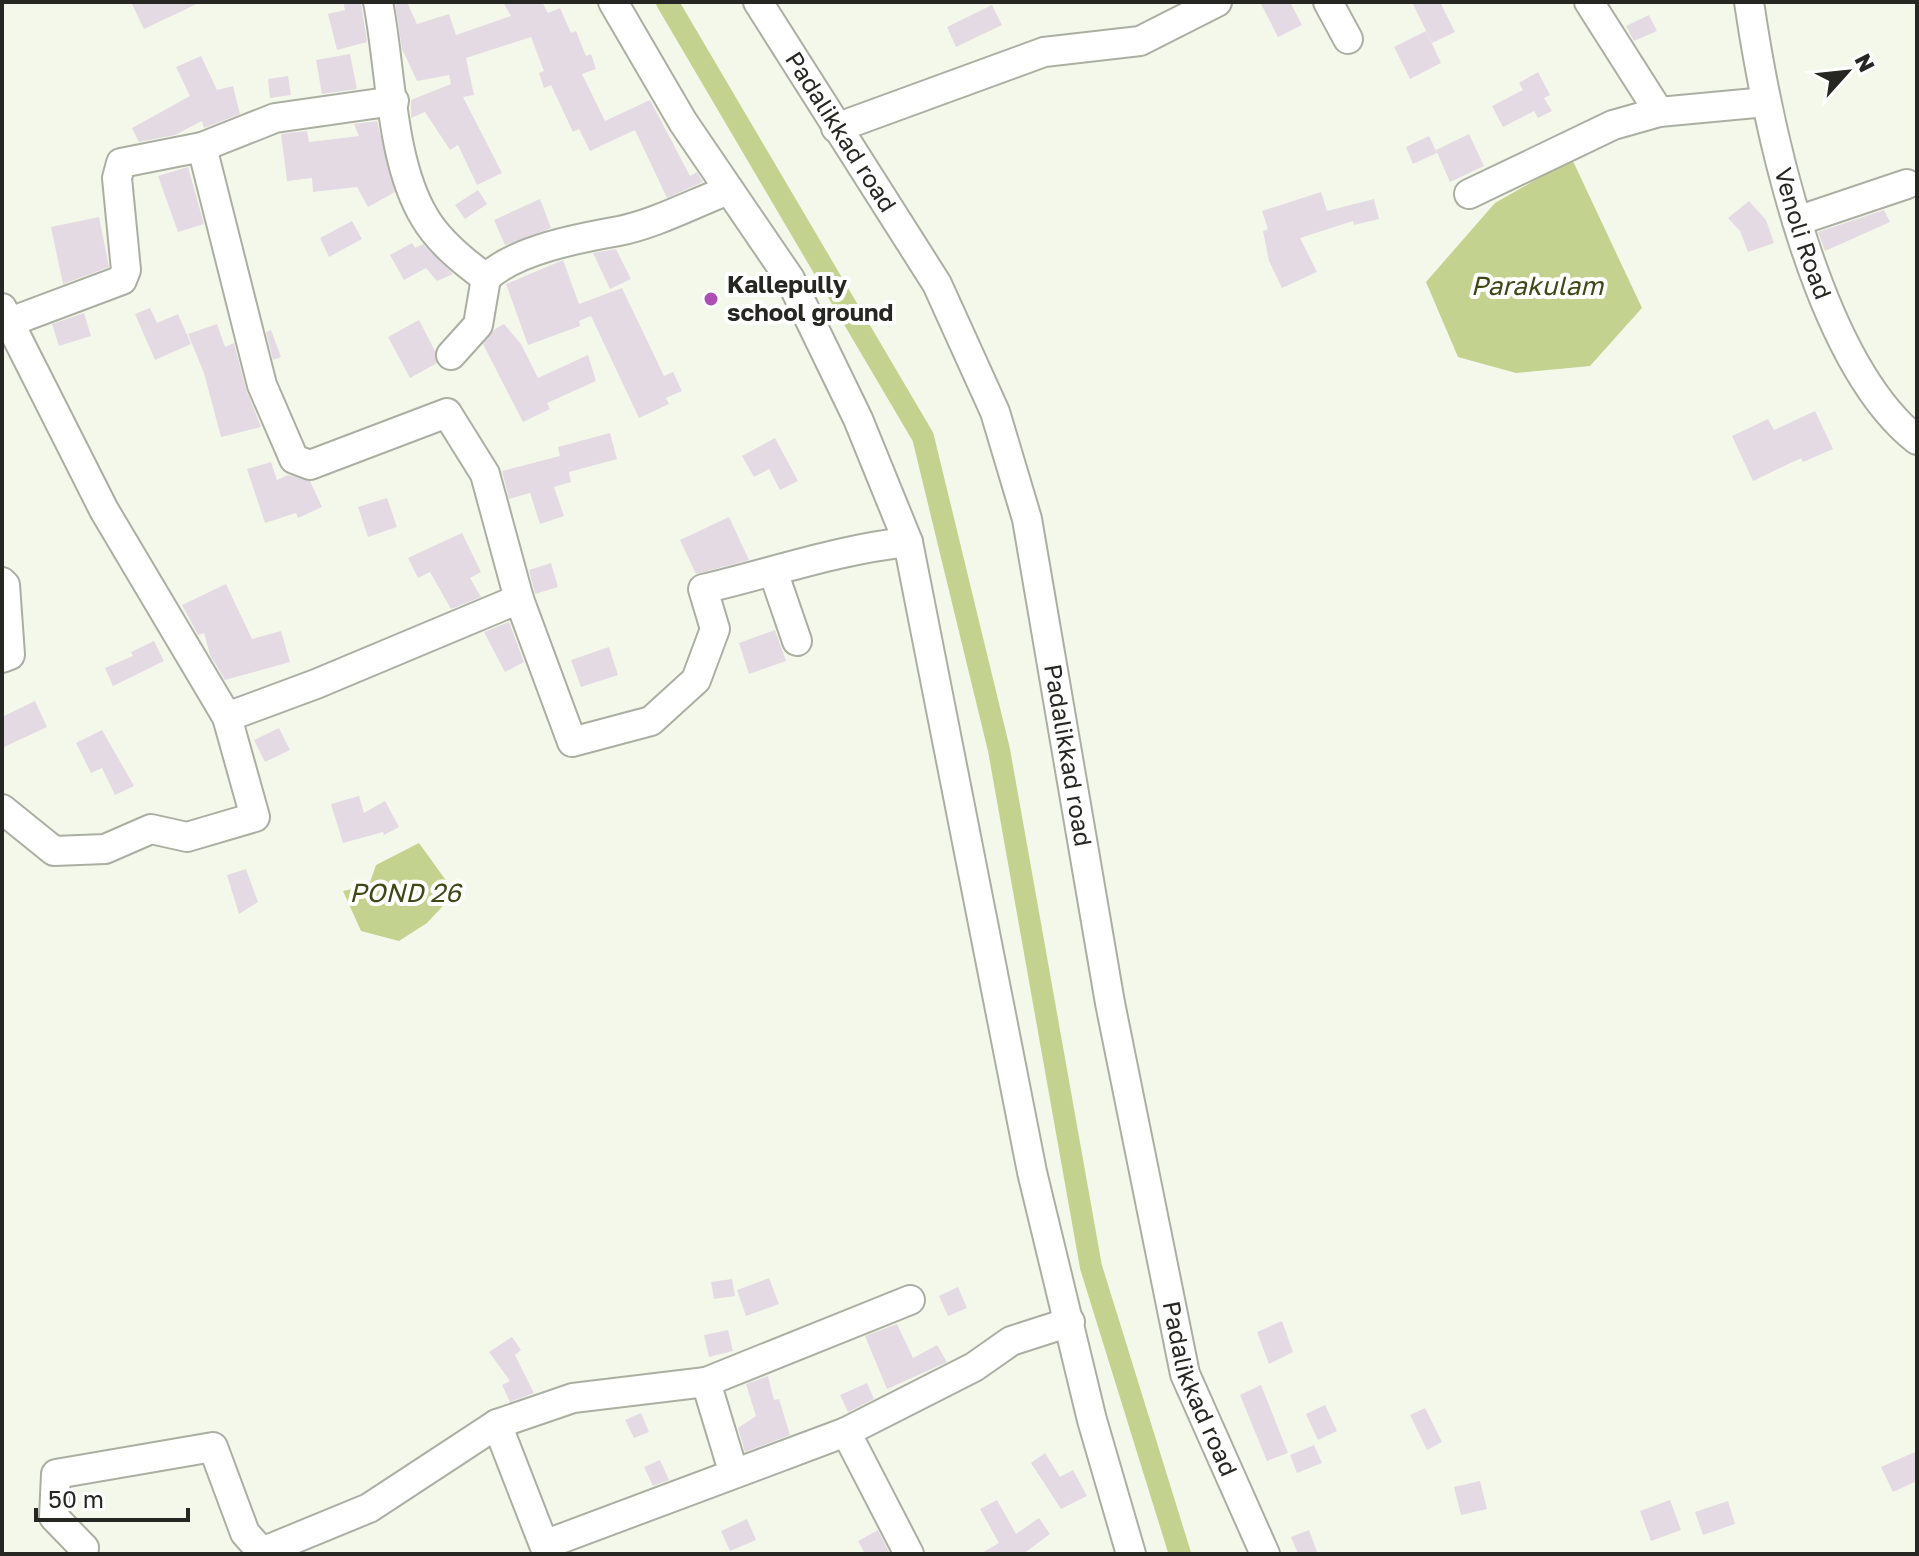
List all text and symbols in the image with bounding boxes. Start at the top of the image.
north arrow [1807,32,1887,112]
street label: Padalikkad road [780,46,903,217]
text: N [1849,49,1881,76]
street label: Venoli Road [1770,164,1839,303]
place label: Kallepully school ground [727,269,893,326]
water label: Parakulam [1471,270,1604,301]
marker: Kallepully school ground [702,290,720,308]
street label: Padalikkad road [1039,662,1099,848]
water label: POND 26 [349,877,463,908]
street label: Padalikkad road [1158,1298,1244,1480]
scale bar [36,1472,188,1522]
text: 50 m [48,1484,104,1513]

